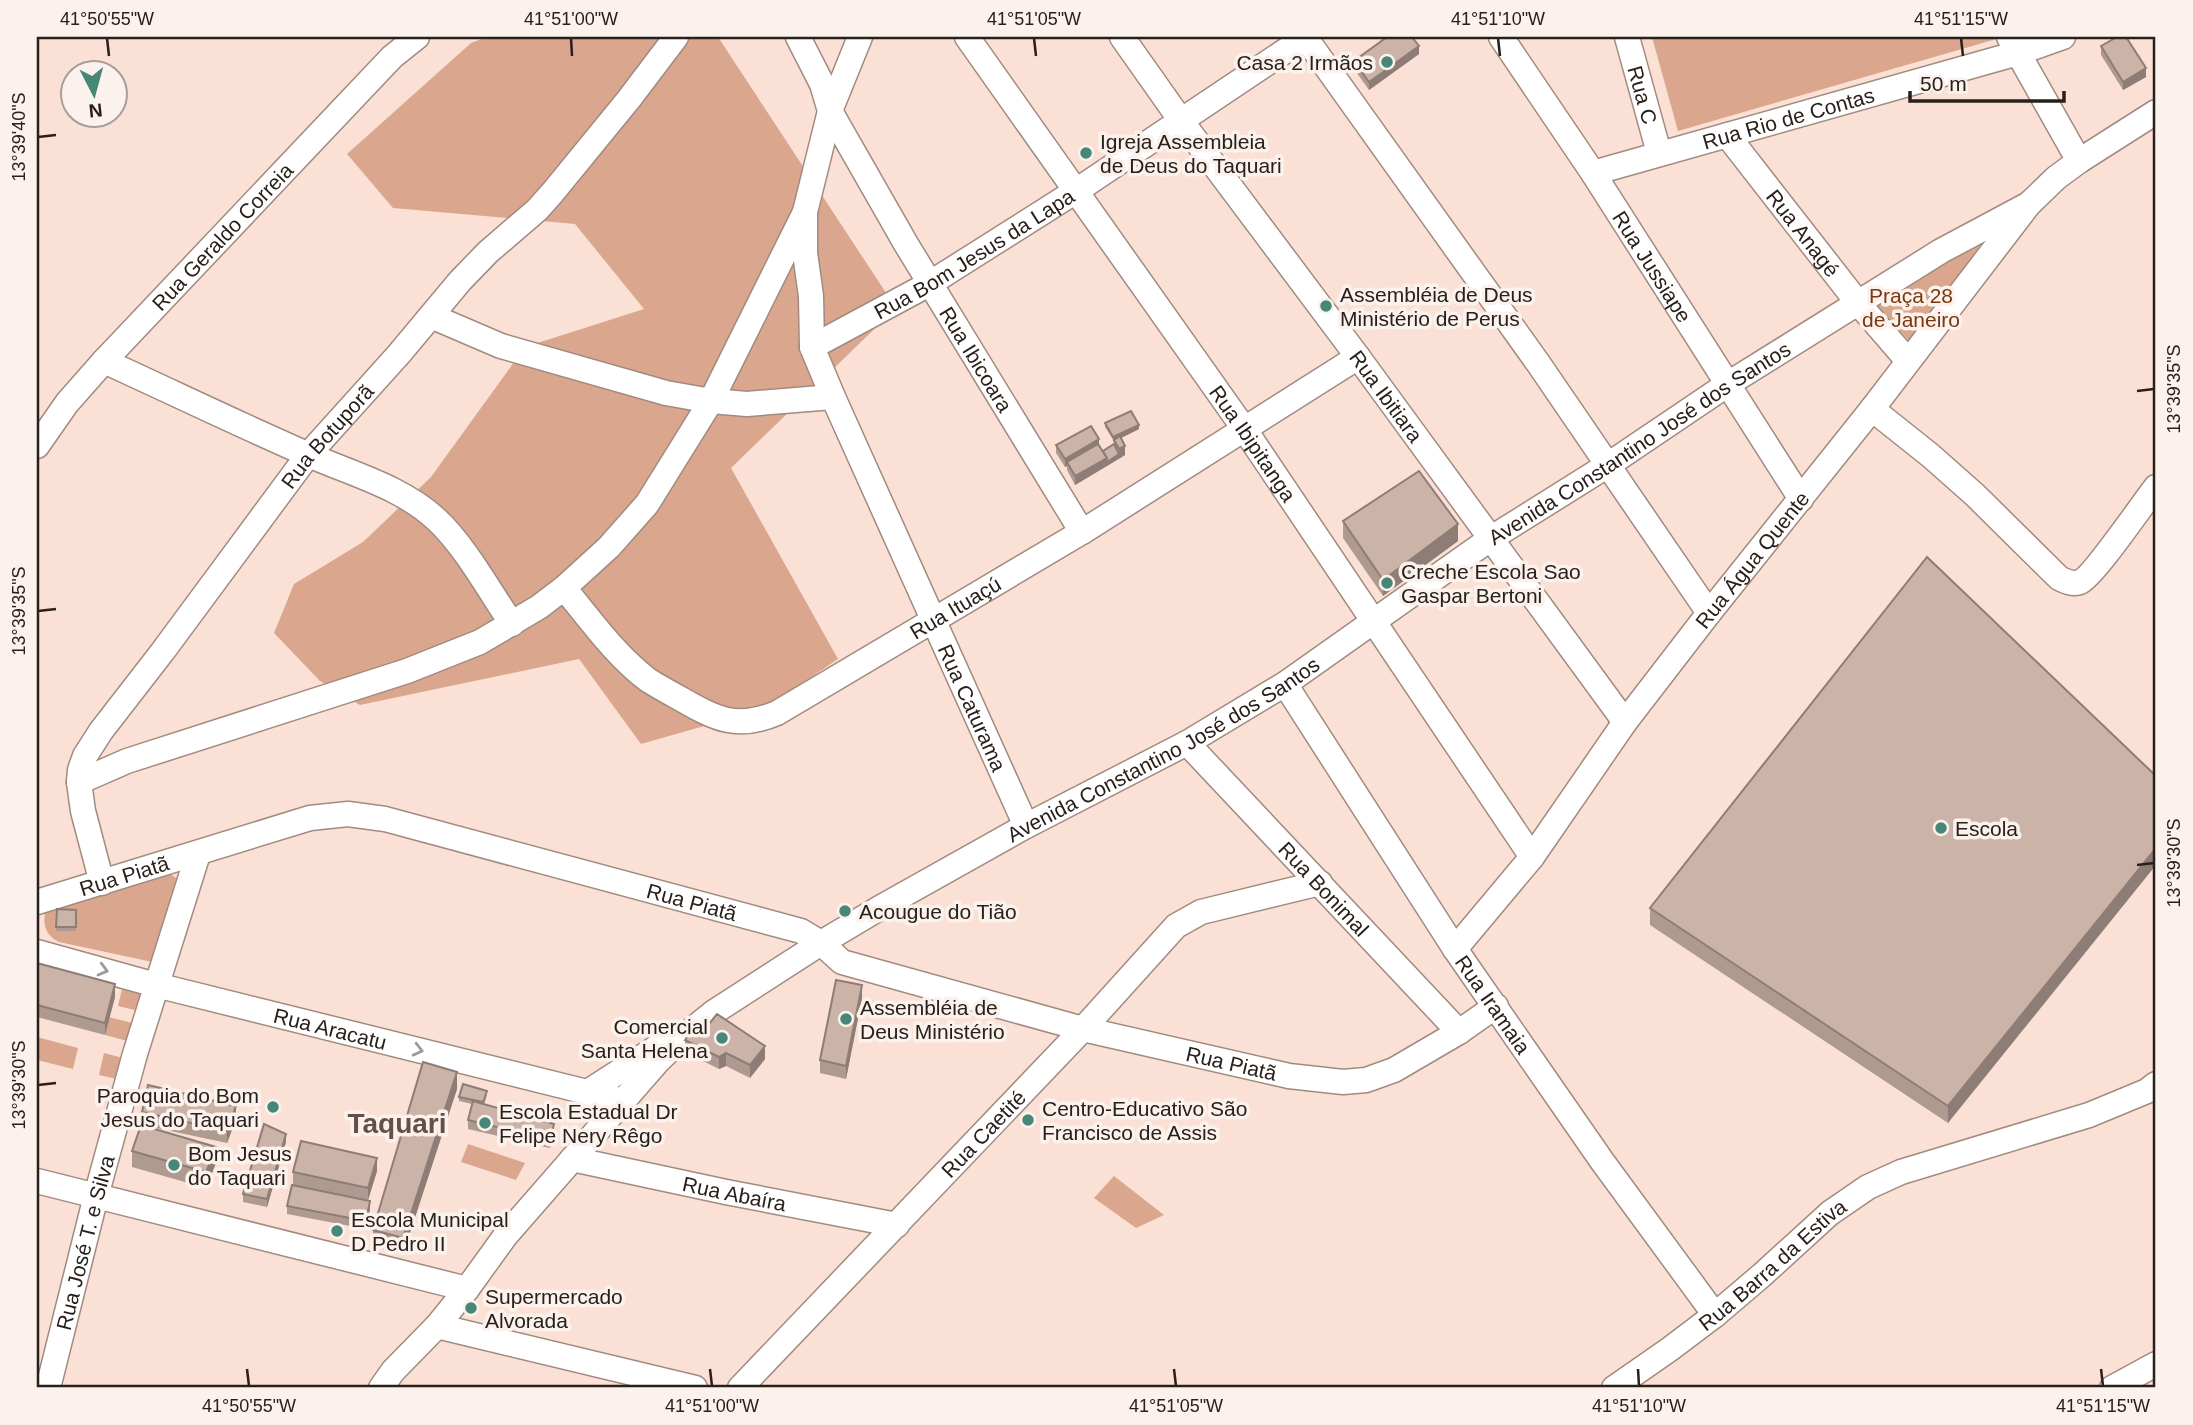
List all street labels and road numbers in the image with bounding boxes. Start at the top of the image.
street label: Rua C [1624,63,1662,127]
street label: Rua Rio de Contas [1700,83,1877,153]
street label: Rua Geraldo Correia [147,158,297,315]
street label: Rua Bom Jesus da Lapa [870,184,1078,323]
street label: Rua Anagé [1762,185,1844,281]
street label: Rua Jussiape [1609,207,1697,326]
street label: Rua Ibicoara [935,302,1017,416]
street label: Avenida Constantino José dos Santos [1484,337,1794,549]
street label: Rua Ibitiara [1346,346,1428,446]
street label: Rua Botuporã [276,379,378,493]
street label: Rua Ibipitanga [1205,381,1301,506]
street label: Rua Água Quente [1690,487,1813,632]
street label: Rua Ituaçú [905,571,1005,643]
street label: Rua Caturama [934,640,1011,775]
street label: Avenida Constantino José dos Santos [1003,652,1323,846]
street label: Rua Bonimal [1274,837,1374,940]
street label: Rua Piatã [76,851,172,900]
street label: Rua Piatã [644,879,740,925]
street label: Rua Iramaia [1451,951,1536,1058]
street label: Rua Aracatu [271,1003,389,1053]
street label: Rua Piatã [1184,1041,1279,1084]
street label: Rua Caetité [937,1085,1030,1182]
street label: Rua José T. e Silva [51,1152,118,1332]
street label: Rua Abaíra [680,1172,788,1215]
street label: Rua Barra da Estiva [1694,1194,1850,1335]

